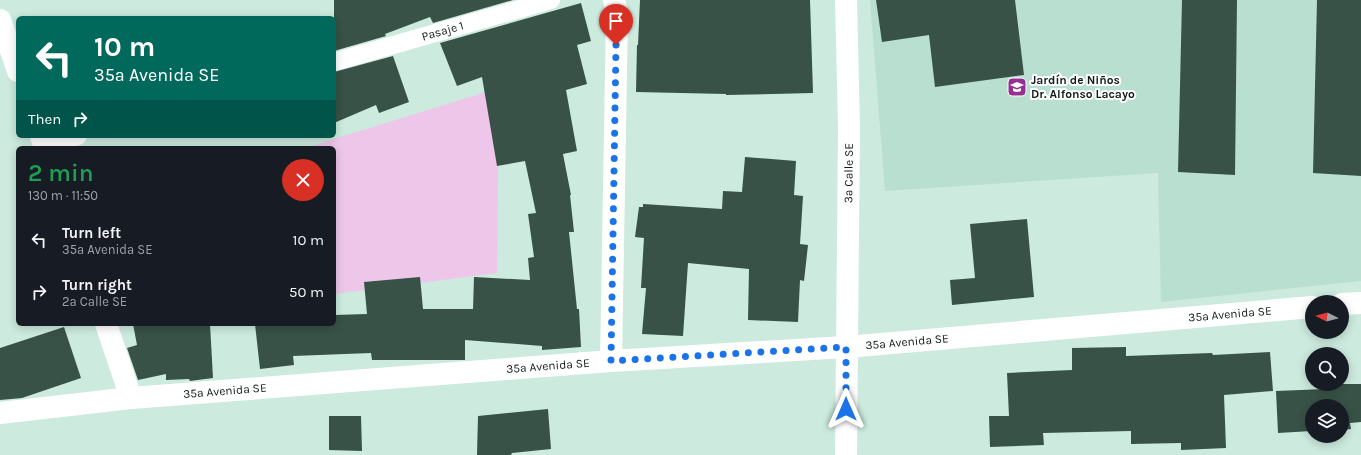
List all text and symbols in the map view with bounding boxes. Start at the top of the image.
pin [599,4,633,45]
icon: arrive [605,10,627,32]
street label: Pasaje 1 [420,18,465,44]
text: 10 m [94,30,155,63]
icon: left [28,32,80,84]
text: 35a Avenida SE [94,64,219,86]
place label: Jardín de Niños Dr. Alfonso Lacayo [1031,73,1135,101]
school or university icon: Jardín de Niños Dr. Alfonso Lacayo [1006,76,1028,98]
icon: right [69,108,91,130]
text: Then [28,110,61,128]
street label: 3a Calle SE [841,143,856,203]
text: 2 min [28,159,94,187]
button: close [282,159,324,201]
text: 130 m · 11:50 [28,188,98,203]
text: Turn left [62,224,121,242]
icon: left [28,229,50,251]
text: 10 m [293,231,324,249]
text: 35a Avenida SE [62,242,152,257]
text: Turn right [62,276,132,294]
icon: right [28,281,50,303]
text: 50 m [289,283,324,301]
text: 2a Calle SE [62,294,127,309]
north arrow [1305,295,1349,339]
map controls [1305,295,1349,443]
street label: 35a Avenida SE [1188,303,1272,325]
street label: 35a Avenida SE [865,331,949,352]
button: search [1305,347,1349,391]
street label: 35a Avenida SE [506,356,590,376]
street label: 35a Avenida SE [183,381,267,401]
position arrow [825,388,867,430]
button: layers [1305,399,1349,443]

